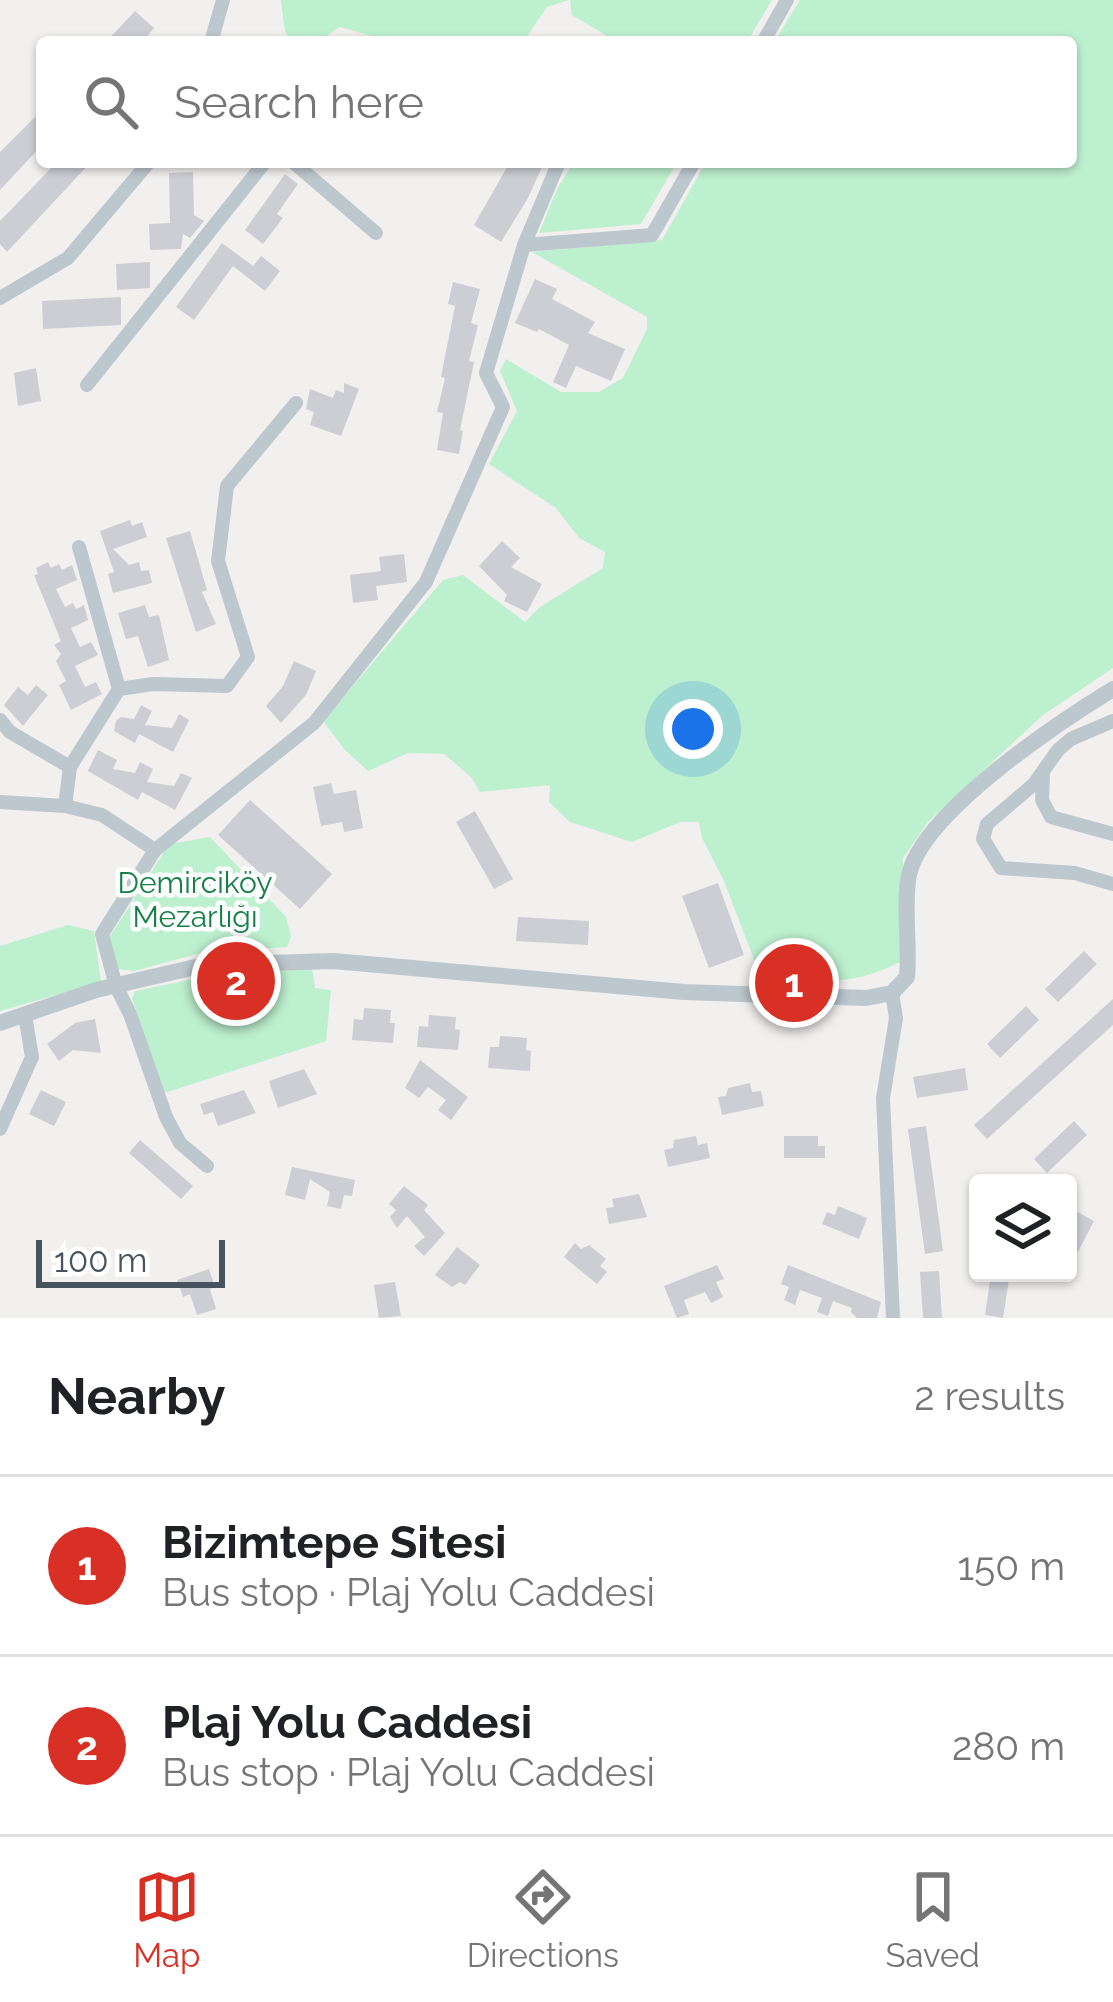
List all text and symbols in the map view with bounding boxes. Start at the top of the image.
search box [36,36,1077,168]
icon: search [78,69,144,135]
text: Search here [174,76,424,129]
your location [663,699,723,759]
park label: Demirciköy Mezarlığı [118,865,272,934]
pin: 2 [197,936,275,1026]
pin: 1 [755,938,833,1028]
map controls [969,1174,1077,1282]
button: layers [969,1174,1077,1282]
scale bar [36,1234,225,1287]
text: 100 m [54,1241,147,1280]
text: Nearby [48,1366,225,1426]
text: 2 results [914,1373,1065,1419]
text: Bizimtepe Sitesi [162,1516,506,1569]
text: 1 [77,1543,97,1589]
text: 150 m [957,1543,1065,1589]
text: Bus stop · Plaj Yolu Caddesi [162,1569,655,1615]
text: Plaj Yolu Caddesi [162,1696,532,1749]
text: 2 [76,1723,98,1769]
text: 280 m [952,1723,1065,1769]
text: Bus stop · Plaj Yolu Caddesi [162,1749,655,1795]
tab: Map [133,1864,200,1975]
tab: Directions [467,1864,619,1975]
tab: Saved [885,1864,980,1975]

